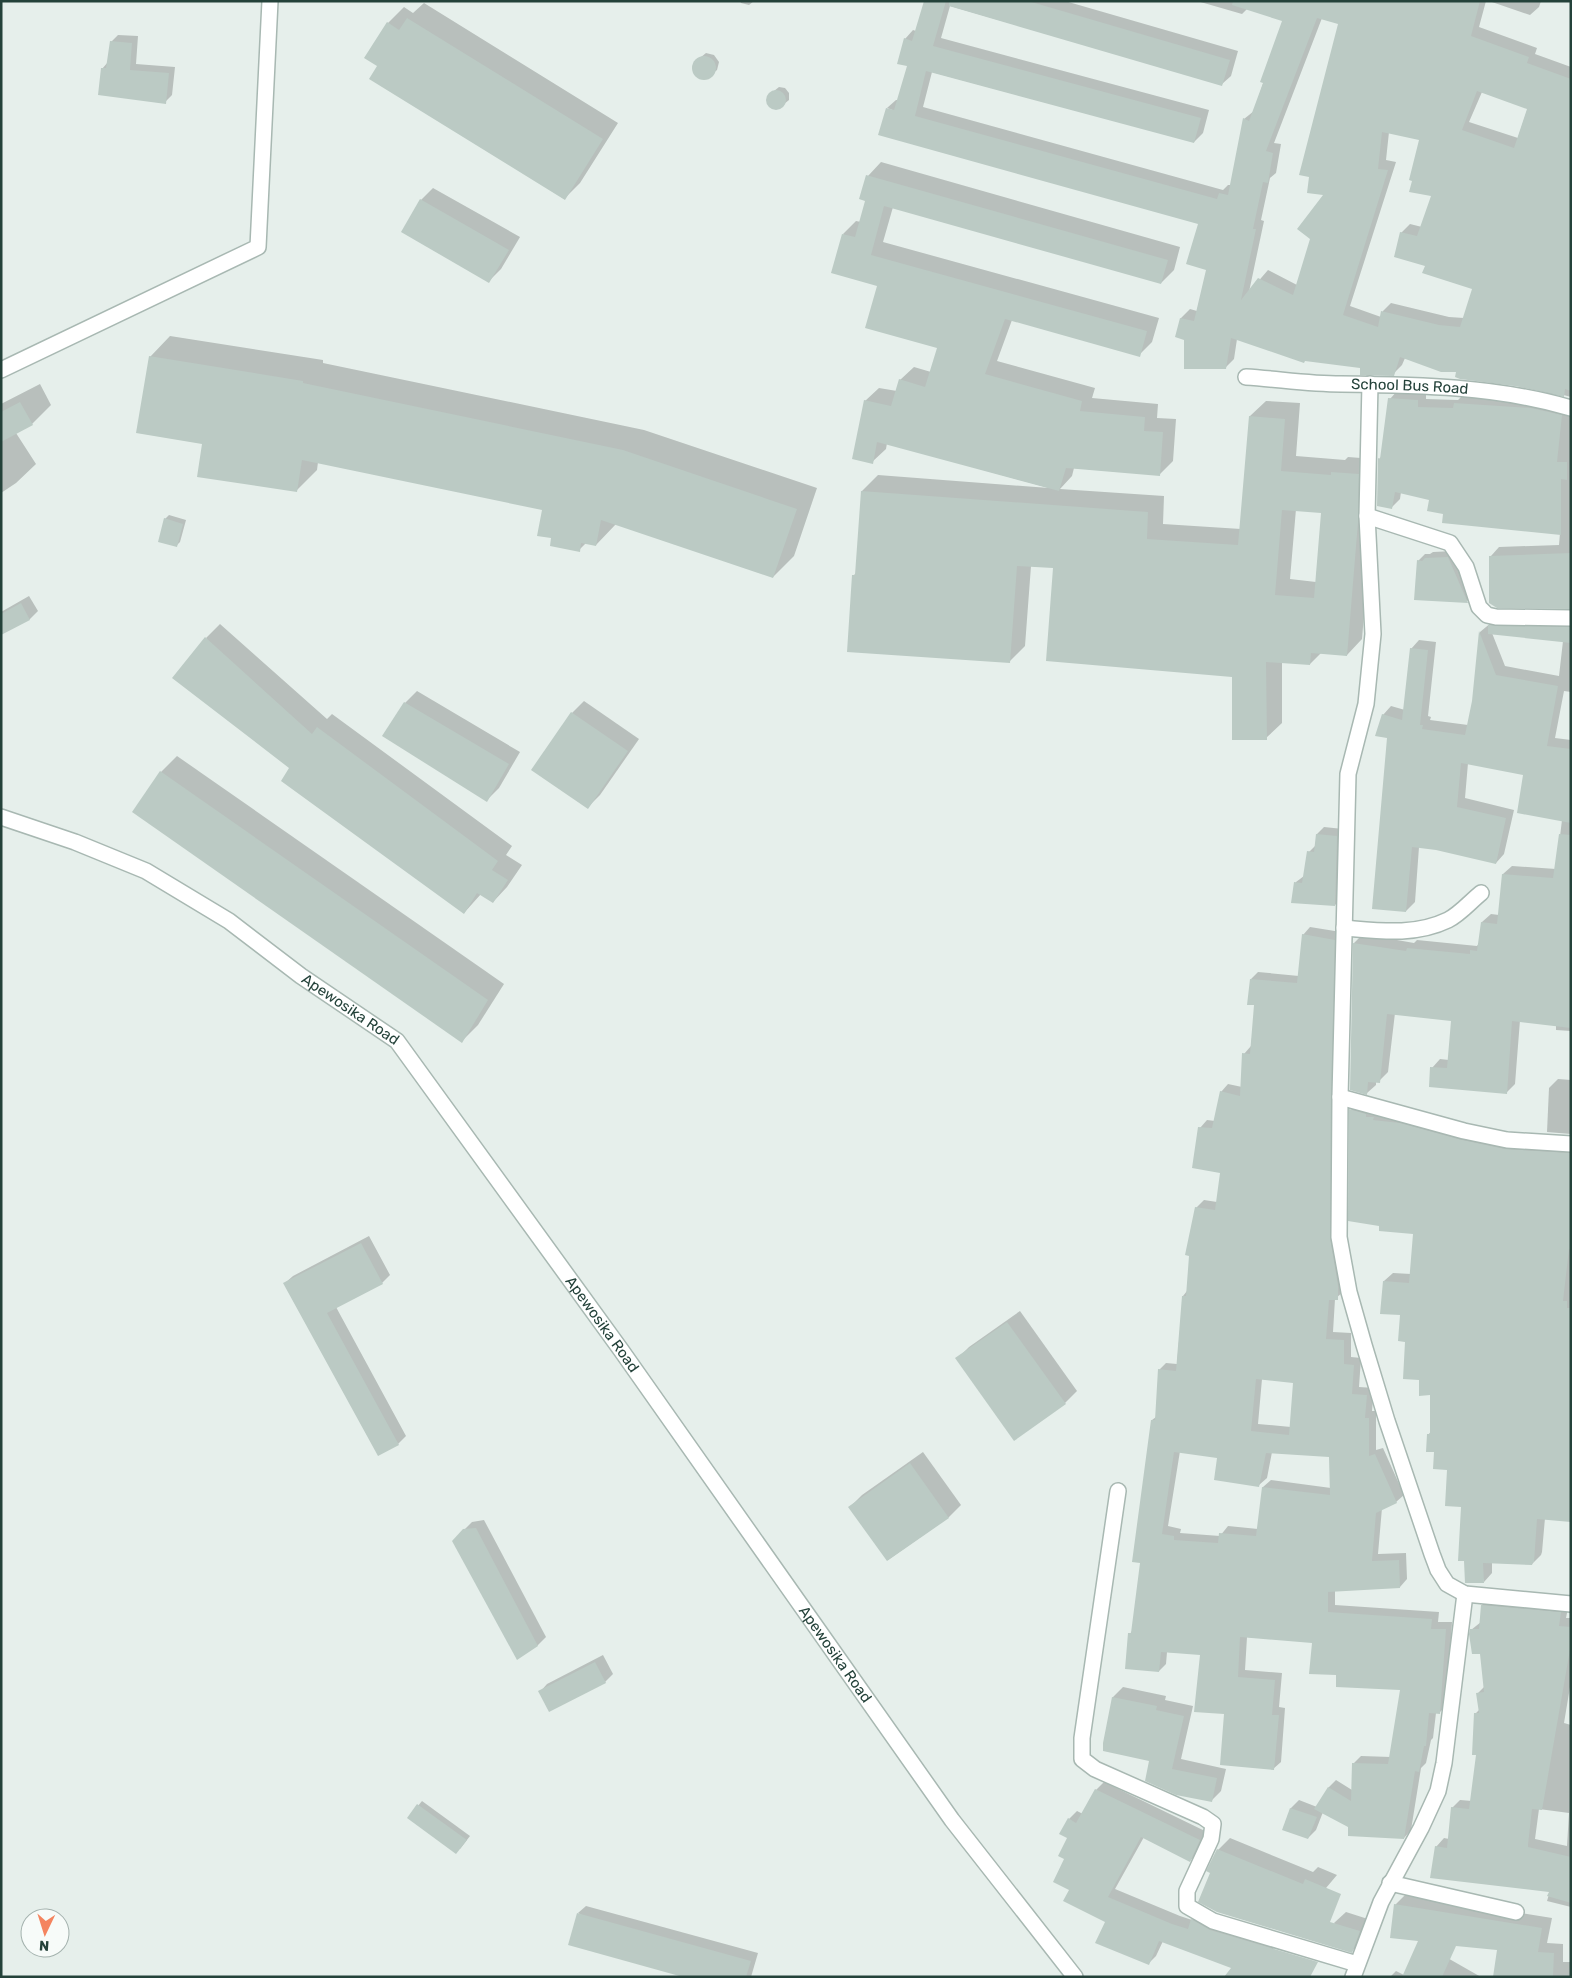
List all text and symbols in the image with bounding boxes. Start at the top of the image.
street label: School Bus Road [1351,375,1469,398]
street label: Apewosika Road [298,970,403,1049]
street label: Apewosika Road [562,1273,643,1376]
street label: Apewosika Road [795,1602,875,1706]
north arrow [20,1908,70,1958]
text: N [39,1937,50,1954]

